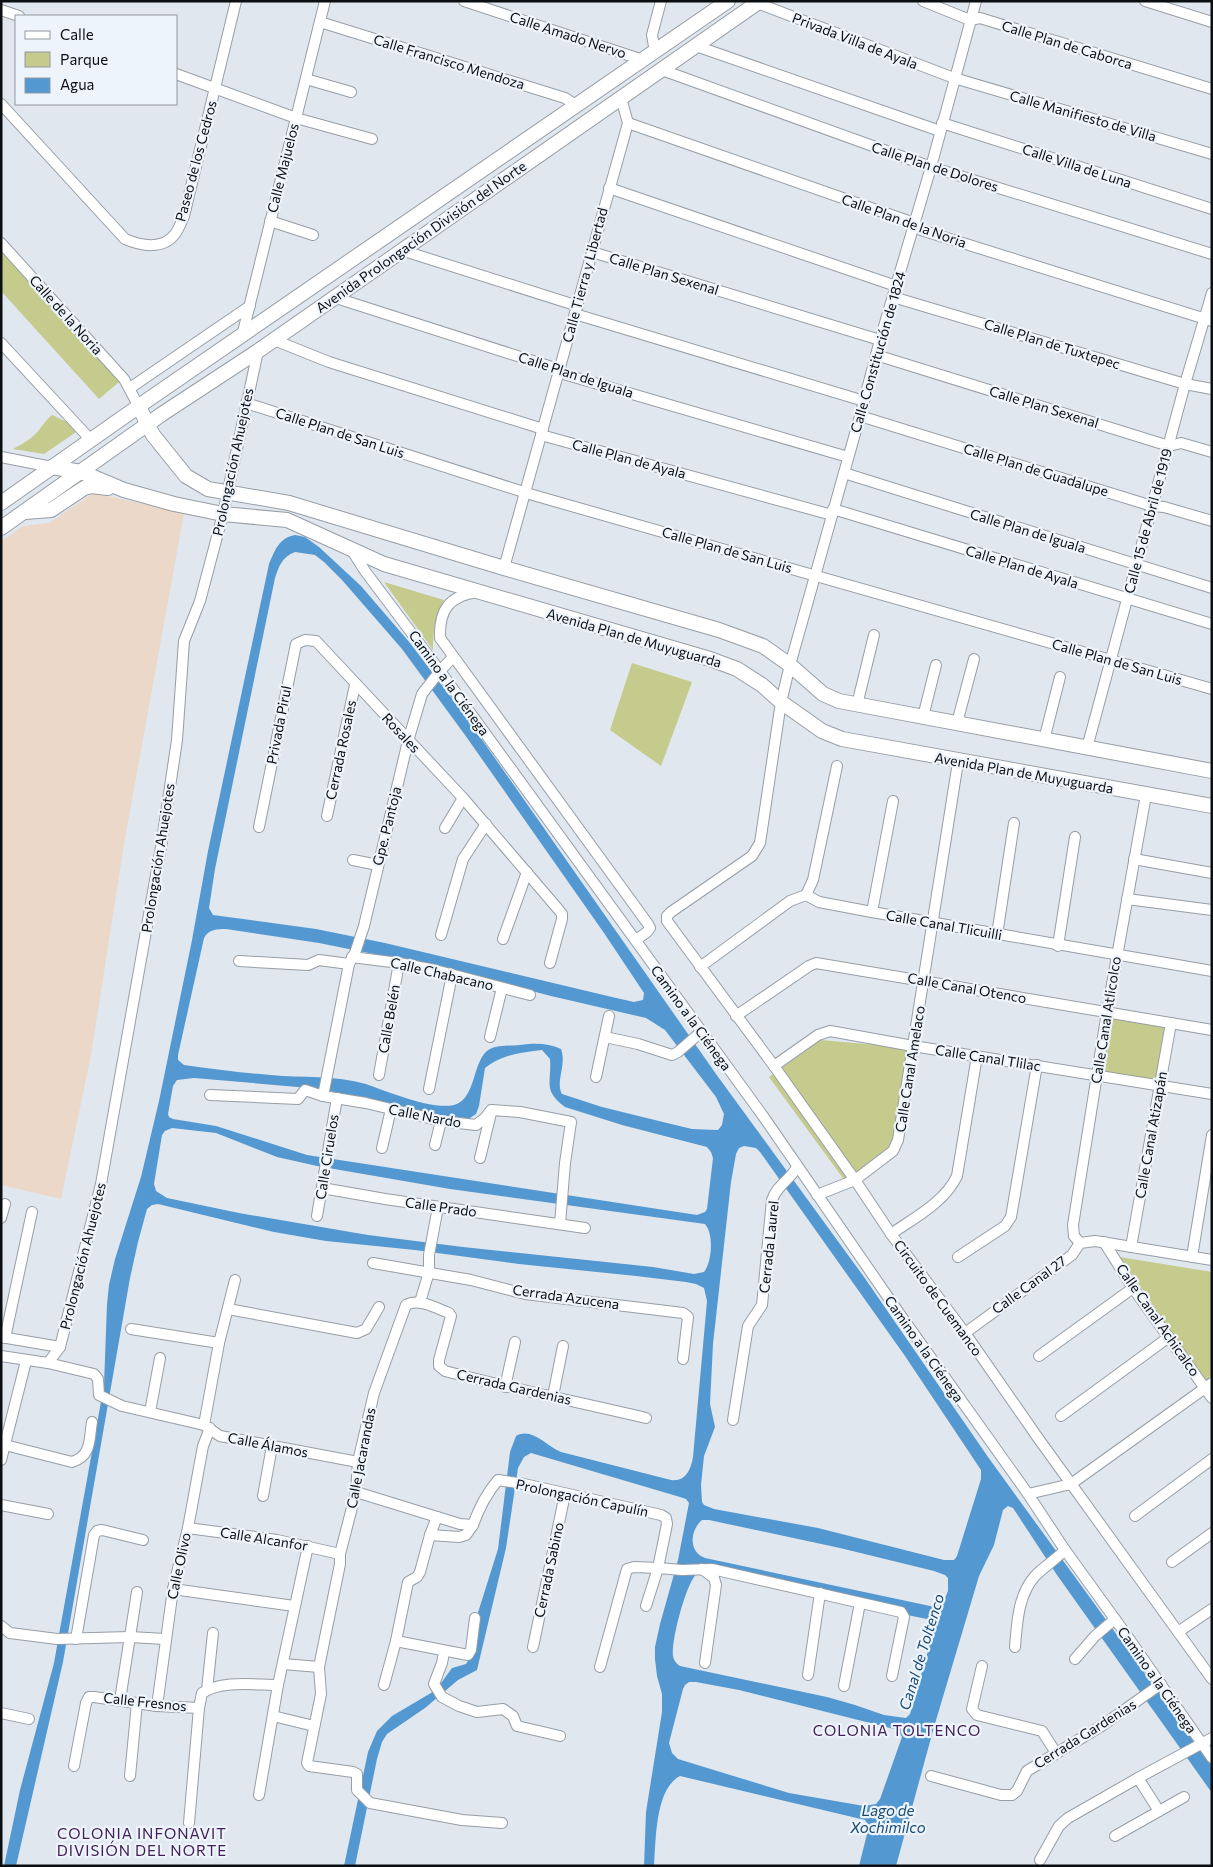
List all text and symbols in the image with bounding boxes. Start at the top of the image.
street label: Calle Amado Nervo [508,8,628,61]
street label: Privada Villa de Ayala [790,9,920,72]
legend [15,15,178,105]
street label: Calle Plan de Caborca [1000,17,1135,72]
text: Calle [60,25,94,43]
street label: Calle Francisco Mendoza [372,30,527,93]
text: Parque [60,50,108,68]
text: Agua [60,75,94,93]
street label: Calle Manifiesto de Villa [1008,86,1158,145]
street label: Paseo de los Cedros [171,98,220,223]
street label: Calle Majuelos [263,121,302,214]
street label: Calle Plan de Dolores [870,138,1001,195]
street label: Calle Villa de Luna [1020,140,1134,191]
street label: Avenida Prolongación División del Norte [312,157,529,316]
street label: Calle Plan de la Noria [839,190,969,251]
street label: Calle Tierra y Libertad [558,206,611,344]
street label: Calle Plan Sexenal [607,249,721,298]
street label: Calle Constitución de 1824 [846,268,909,435]
street label: Calle de la Noria [26,271,107,358]
street label: Calle Plan de Tuxtepec [982,315,1122,372]
street label: Calle Plan de Iguala [516,348,636,401]
street label: Calle Plan Sexenal [987,382,1101,431]
street label: Prolongación Ahuejotes [209,386,257,537]
street label: Calle Plan de San Luis [273,404,407,461]
street label: Calle Plan de Ayala [570,435,688,482]
street label: Calle Plan de Guadalupe [962,439,1111,500]
street label: Calle 15 de Abril de 1919 [1120,446,1175,595]
street label: Calle Plan de Iguala [968,505,1088,556]
street label: Calle Plan de San Luis [660,523,794,576]
street label: Calle Plan de Ayala [964,541,1081,592]
street label: Avenida Plan de Muyuguarda [545,604,724,671]
street label: Camino a la Ciénega [405,627,493,739]
street label: Calle Plan de San Luis [1050,635,1184,688]
street label: Privada Pirul [263,684,294,766]
street label: Cerrada Rosales [322,698,359,801]
street label: Rosales [379,709,424,756]
street label: Avenida Plan de Muyuguarda [933,748,1115,797]
street label: Prolongación Ahuejotes [137,782,178,934]
street label: Gpe. Pantoja [368,785,405,867]
street label: Calle Canal Tlicuilli [885,906,1004,943]
street label: Calle Chabacano [389,953,495,994]
street label: Calle Canal Atlicolco [1087,955,1124,1085]
street label: Camino a la Ciénega [647,962,735,1074]
street label: Calle Canal Otenco [906,969,1028,1006]
street label: Calle Belén [374,983,403,1055]
street label: Calle Canal Amelaco [891,1004,928,1133]
street label: Calle Canal Tlilac [934,1041,1042,1074]
street label: Calle Canal Atizapán [1131,1070,1170,1200]
street label: Calle Nardo [387,1100,463,1131]
street label: Calle Ciruelos [311,1113,342,1201]
street label: Prolongación Ahuejotes [56,1181,109,1331]
street label: Calle Prado [404,1193,478,1220]
street label: Cerrada Laurel [755,1200,782,1294]
street label: Circuito de Cuemanco [891,1236,986,1359]
street label: Calle Canal 27 [988,1252,1069,1317]
street label: Calle Canal Achicalco [1113,1260,1204,1379]
street label: Cerrada Azucena [512,1281,620,1312]
street label: Camino a la Ciénega [881,1292,968,1405]
street label: Cerrada Gardenias [455,1365,573,1408]
street label: Calle Jacarandas [342,1406,379,1510]
street label: Calle Álamos [226,1428,310,1461]
street label: Prolongación Capulín [514,1475,650,1520]
street label: Cerrada Sabino [530,1521,567,1619]
street label: Calle Alcanfor [219,1523,310,1554]
street label: Calle Olivo [163,1531,194,1601]
water label: Canal de Toltenco [895,1591,947,1712]
street label: Camino a la Ciénega [1114,1623,1201,1736]
street label: Calle Fresnos [103,1689,188,1714]
street label: Cerrada Gardenias [1031,1695,1139,1772]
district label: COLONIA TOLTENCO [813,1721,981,1739]
water label: Lago de Xochimilco [849,1801,926,1836]
district label: COLONIA INFONAVIT DIVISIÓN DEL NORTE [57,1824,227,1859]

